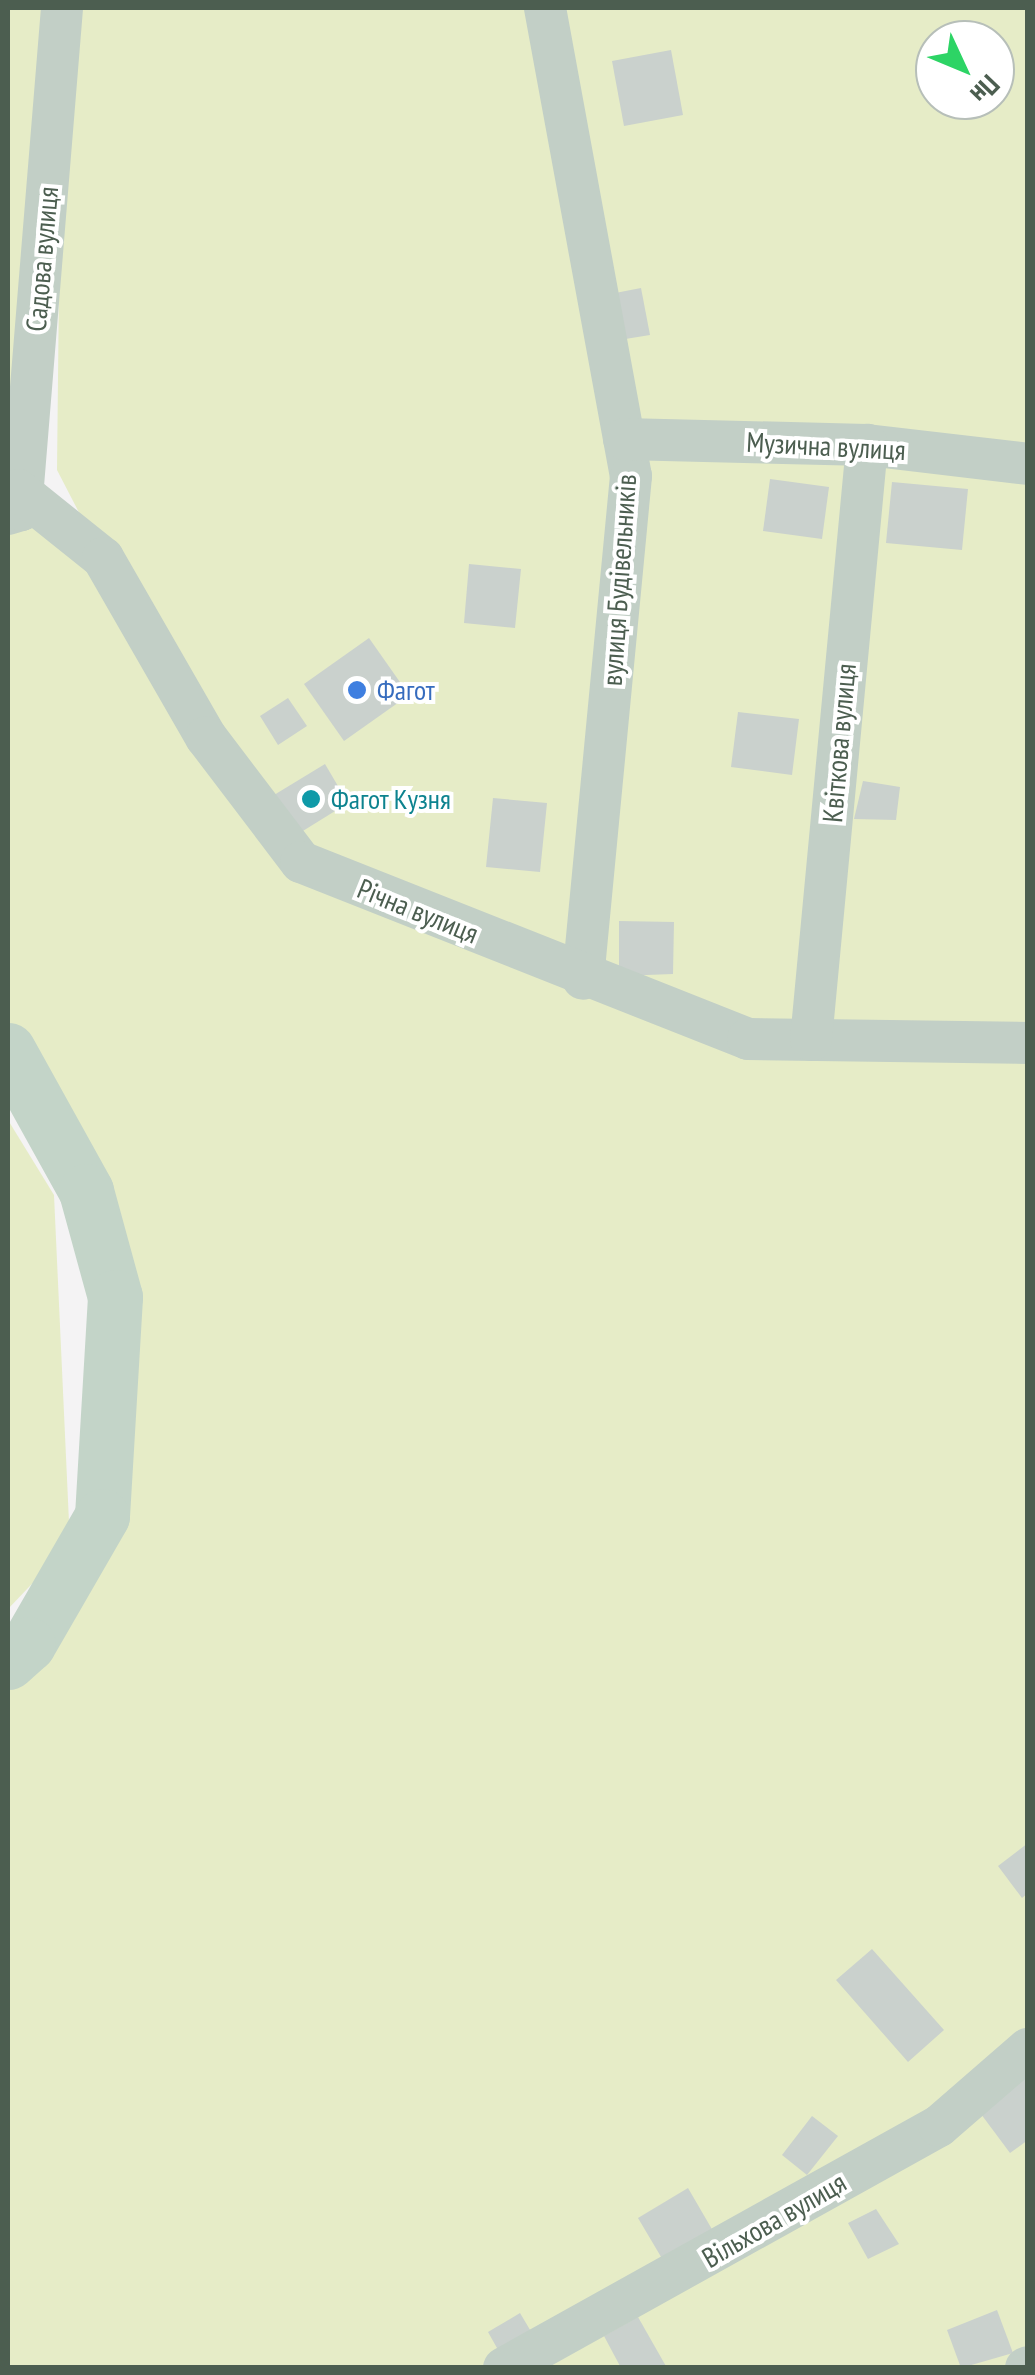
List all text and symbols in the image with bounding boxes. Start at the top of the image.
north arrow [915,20,1015,120]
text: Пн [963,67,1008,112]
street label: Садова вулиця [19,185,65,333]
street label: Музична вулиця [746,425,906,467]
street label: вулиця Будівельників [595,473,643,687]
street label: Квіткова вулиця [815,662,863,824]
place label: Фагот [377,673,435,707]
marker: Фагот [346,679,368,701]
place label: Фагот Кузня [331,782,452,816]
marker: Фагот Кузня [300,788,322,810]
street label: Річна вулиця [353,872,483,950]
street label: Вільхова вулиця [696,2165,852,2275]

